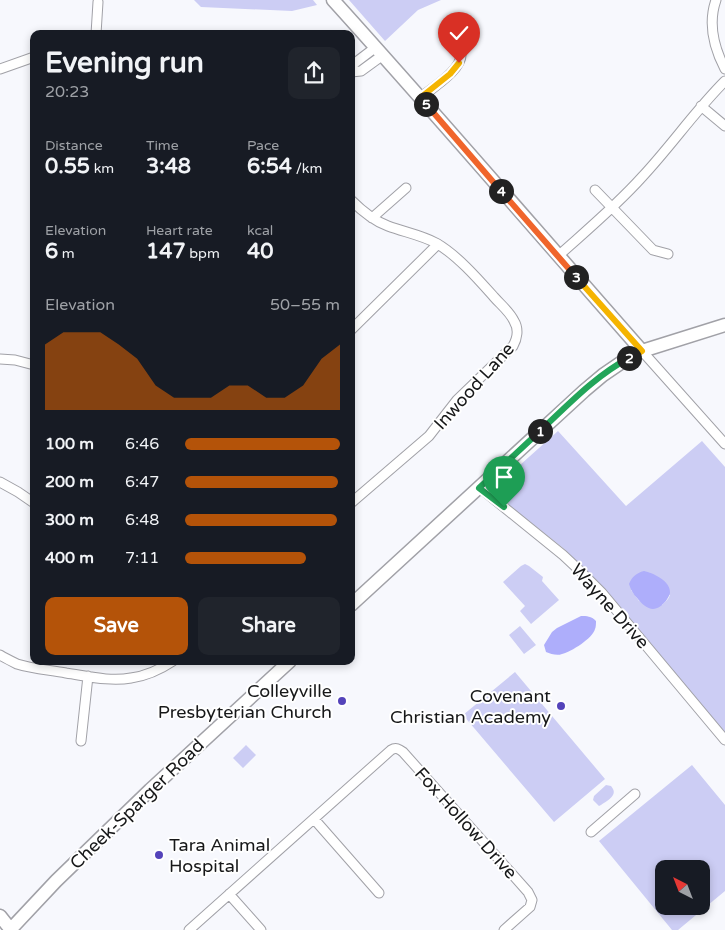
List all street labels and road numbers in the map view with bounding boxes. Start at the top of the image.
street label: Inwood Lane [429,338,519,434]
street label: Wayne Drive [566,559,654,653]
street label: Cheek-Sparger Road [65,734,209,874]
street label: Fox Hollow Drive [410,763,522,883]

